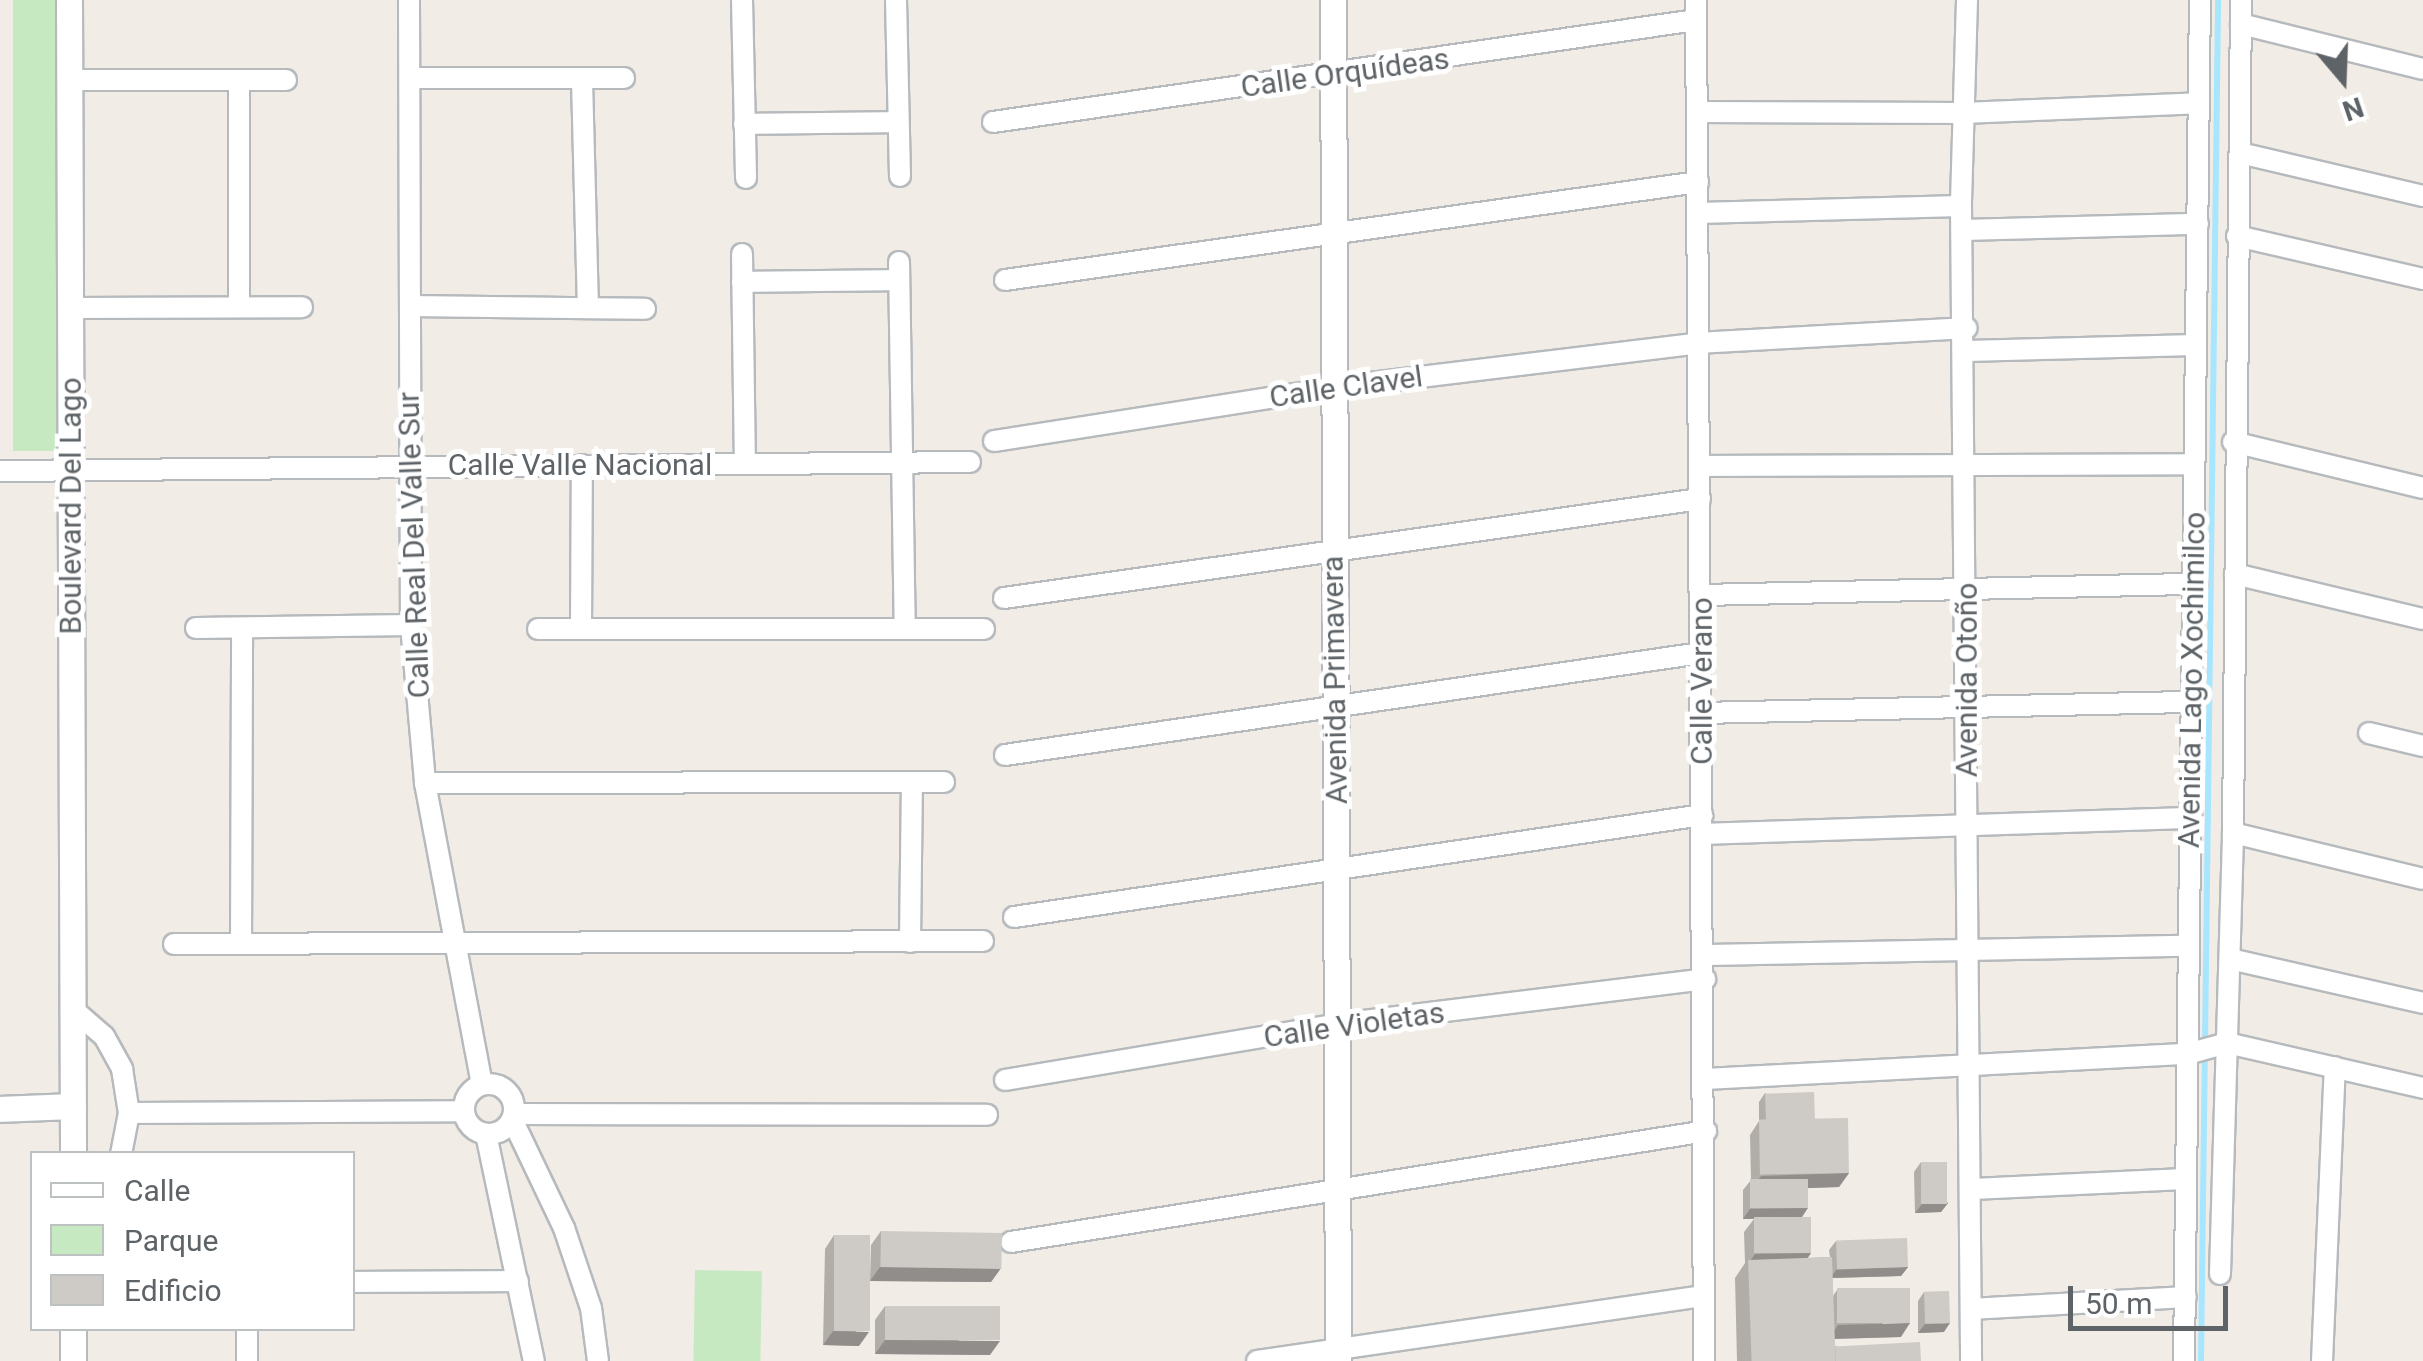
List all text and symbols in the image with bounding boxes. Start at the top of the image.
north arrow [2293,30,2393,130]
street label: Calle Orquídeas [1239,41,1451,105]
text: N [2338,90,2368,128]
street label: Calle Clavel [1267,358,1425,416]
street label: Boulevard Del Lago [53,378,89,634]
street label: Calle Real Del Valle Sur [391,391,437,699]
street label: Calle Valle Nacional [448,447,712,483]
street label: Avenida Lago Xochimilco [2171,512,2213,848]
street label: Avenida Primavera [1315,555,1355,805]
street label: Avenida Otoño [1949,583,1985,777]
street label: Calle Verano [1684,597,1720,765]
street label: Calle Violetas [1261,995,1447,1055]
legend [30,1151,355,1331]
text: Calle [124,1173,190,1208]
text: Parque [124,1223,218,1258]
scale bar [2073,1266,2233,1328]
text: Edificio [124,1273,222,1308]
text: 50 m [2085,1286,2152,1321]

